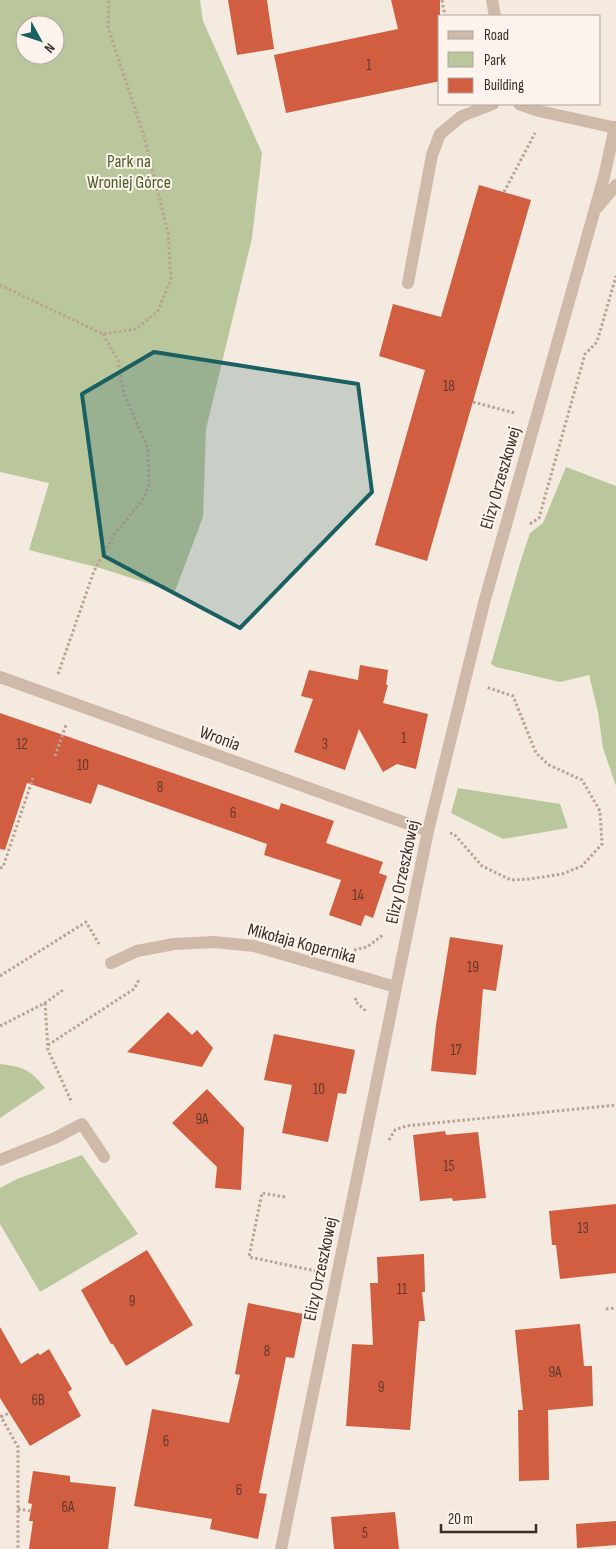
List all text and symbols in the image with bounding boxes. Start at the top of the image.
north arrow [15,15,65,65]
legend [438,15,601,105]
text: Road [484,26,509,45]
text: N [41,40,58,56]
text: Park [484,51,506,70]
house number: 1 [366,56,372,75]
text: Building [484,76,524,95]
park label: Park na Wroniej Górce [87,151,171,193]
house number: 18 [443,377,455,396]
street label: Elizy Orzeszkowej [476,425,525,532]
street label: Wronia [197,721,243,756]
house number: 1 [401,729,407,748]
house number: 12 [16,735,28,754]
house number: 3 [322,735,328,754]
house number: 10 [77,756,89,775]
house number: 8 [157,778,163,797]
house number: 6 [230,804,236,823]
street label: Elizy Orzeszkowej [381,818,424,926]
house number: 14 [352,886,364,905]
street label: Mikołaja Kopernika [245,919,358,968]
house number: 19 [467,958,479,977]
house number: 17 [450,1041,462,1060]
house number: 10 [313,1080,325,1099]
house number: 9A [195,1110,209,1129]
house number: 15 [443,1157,455,1176]
street label: Elizy Orzeszkowej [299,1215,342,1323]
house number: 13 [577,1219,589,1238]
house number: 11 [397,1280,408,1299]
house number: 9 [129,1292,135,1311]
house number: 8 [264,1342,270,1361]
house number: 9A [548,1363,562,1382]
house number: 9 [378,1378,384,1397]
house number: 6B [31,1391,45,1410]
house number: 6 [163,1432,169,1451]
house number: 6 [236,1481,242,1500]
house number: 6A [62,1498,75,1517]
scale bar [441,1502,536,1534]
text: 20 m [448,1510,473,1529]
house number: 5 [362,1524,368,1543]

